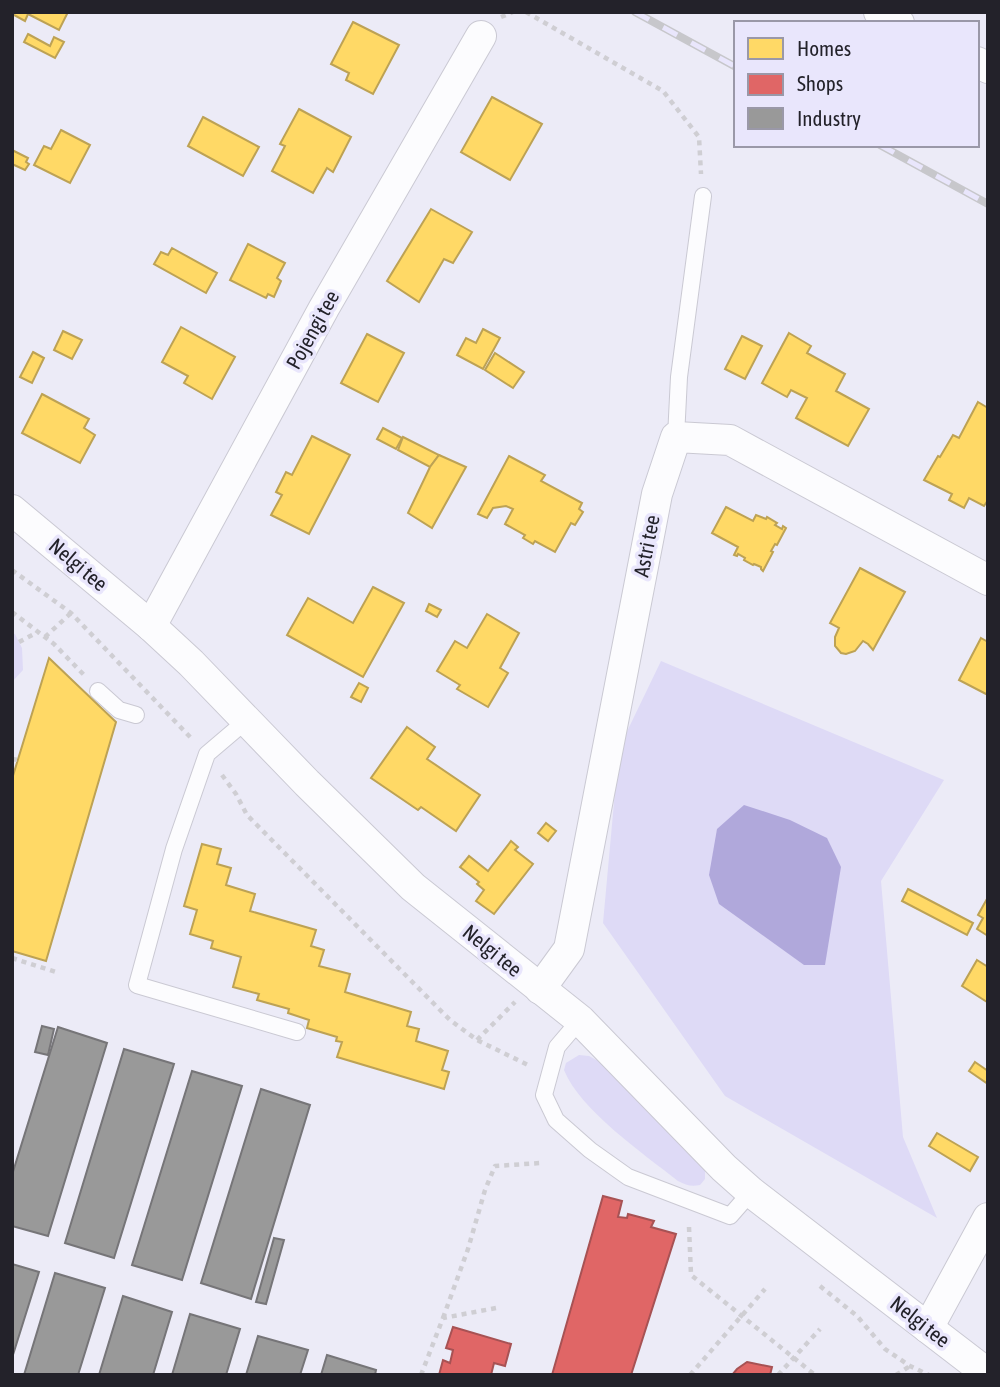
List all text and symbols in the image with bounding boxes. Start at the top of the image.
legend [734,21,979,147]
text: Homes [797,36,851,60]
text: Shops [797,71,843,95]
text: Industry [797,106,861,130]
street label: Pojengi tee [281,286,343,373]
street label: Astri tee [628,513,664,579]
street label: Nelgi tee [45,533,113,596]
street label: Nelgi tee [458,919,527,981]
street label: Nelgi tee [886,1291,955,1352]

